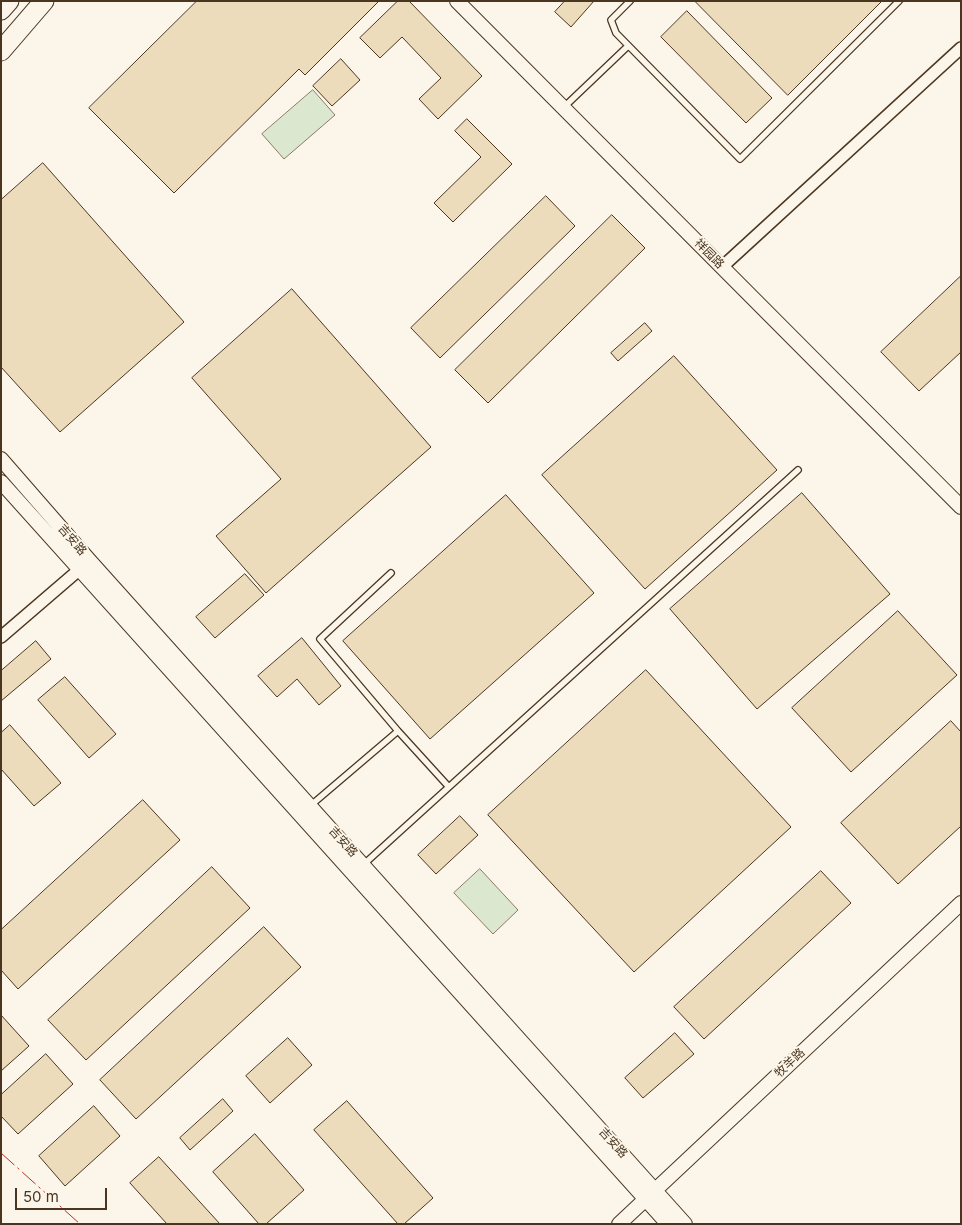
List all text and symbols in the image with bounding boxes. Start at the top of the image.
street label: 祥园路 [691,236,727,272]
street label: 吉安路 [55,522,89,558]
street label: 吉安路 [326,824,360,860]
street label: 牧羊路 [772,1045,808,1081]
street label: 吉安路 [596,1125,630,1161]
scale bar [18,1178,110,1210]
text: 50 m [23,1187,59,1206]

